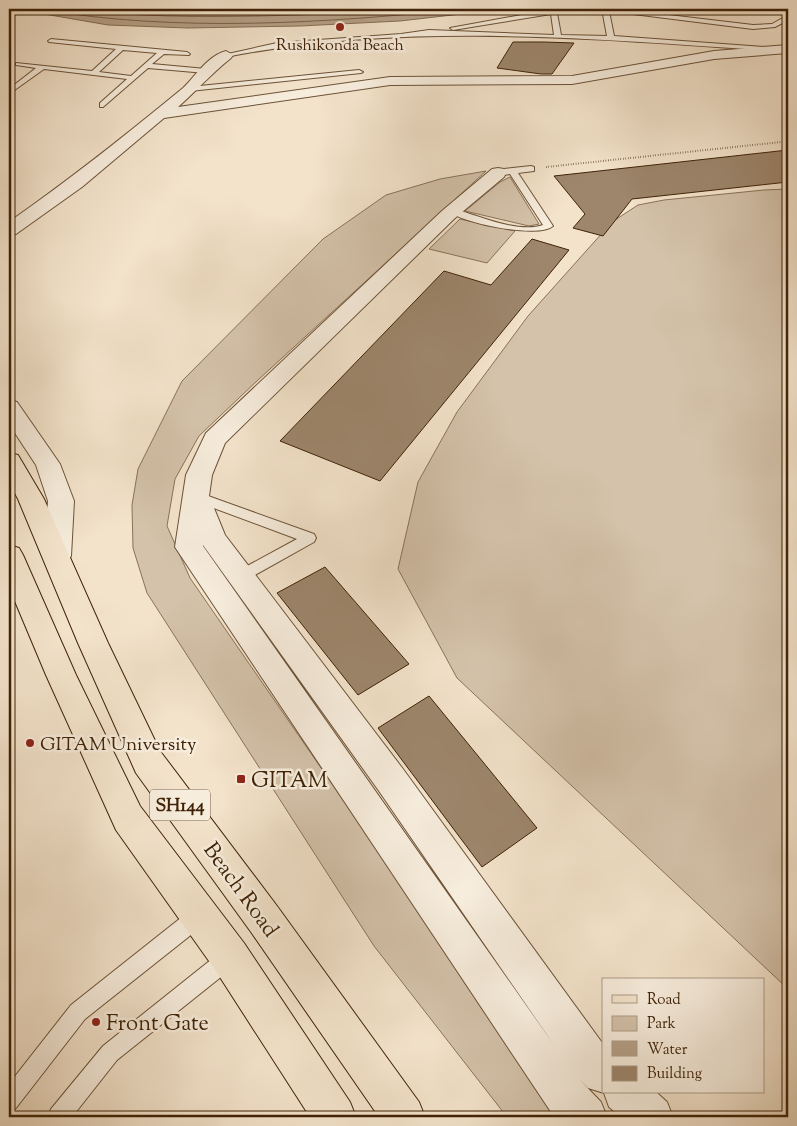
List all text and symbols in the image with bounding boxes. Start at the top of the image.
marker: Rushikonda Beach [334,21,346,33]
place label: Rushikonda Beach [276,35,405,58]
place label: GITAM University [40,732,197,759]
marker: GITAM University [24,737,36,749]
place label: GITAM [251,766,328,798]
marker: GITAM [235,773,247,785]
road number: SH144 [150,790,210,820]
street label: Beach Road [194,837,285,945]
legend [602,978,764,1094]
text: Road [647,990,681,1011]
place label: Front Gate [106,1009,209,1041]
text: Park [647,1014,676,1035]
marker: Front Gate [90,1016,102,1028]
text: Water [647,1040,688,1061]
text: Building [647,1064,702,1085]

